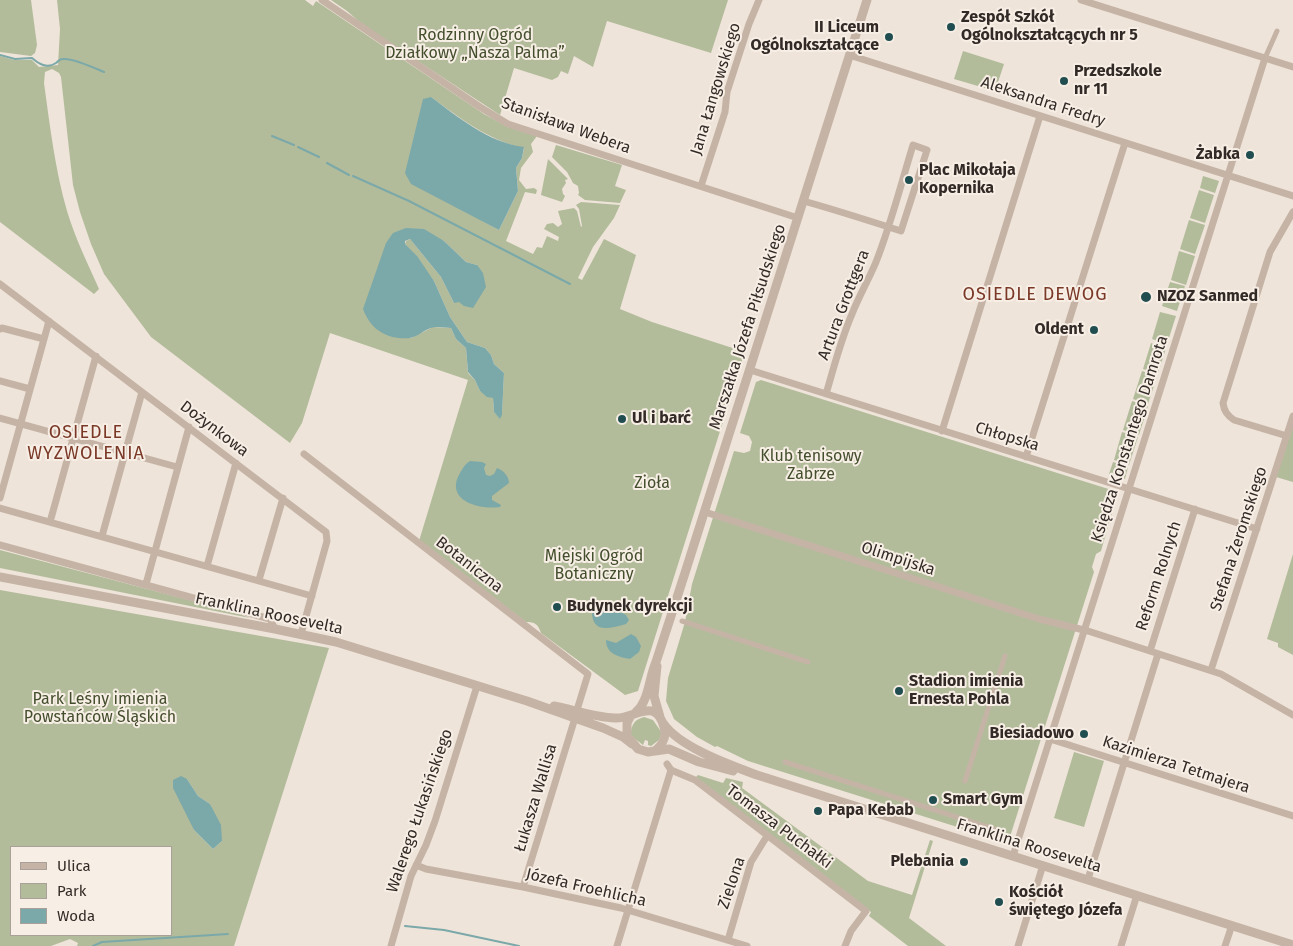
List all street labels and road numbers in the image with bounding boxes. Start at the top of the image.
street label: Jana Łangowskiego [687,21,745,157]
street label: Aleksandra Fredry [978,73,1108,131]
street label: Stanisława Webera [499,94,633,158]
street label: Marszałka Józefa Piłsudskiego [706,222,790,432]
street label: Artura Grottgera [814,247,874,363]
street label: Księdza Konstantego Damrota [1087,333,1173,545]
street label: Dożynkowa [176,397,252,461]
street label: Chłopska [973,418,1041,456]
street label: Stefana Żeromskiego [1207,464,1271,614]
street label: Reform Rolnych [1132,519,1186,633]
street label: Botaniczna [432,533,506,597]
street label: Olimpijska [859,538,937,580]
street label: Franklina Roosevelta [193,589,345,639]
street label: Walerego Łukasińskiego [383,726,457,896]
street label: Kazimierza Tetmajera [1100,732,1252,798]
street label: Łukasza Wallisa [510,742,562,854]
street label: Tomasza Puchałki [722,781,836,873]
street label: Franklina Roosevelta [954,815,1104,877]
street label: Zielona [714,855,750,911]
street label: Józefa Froehlicha [524,865,648,911]

